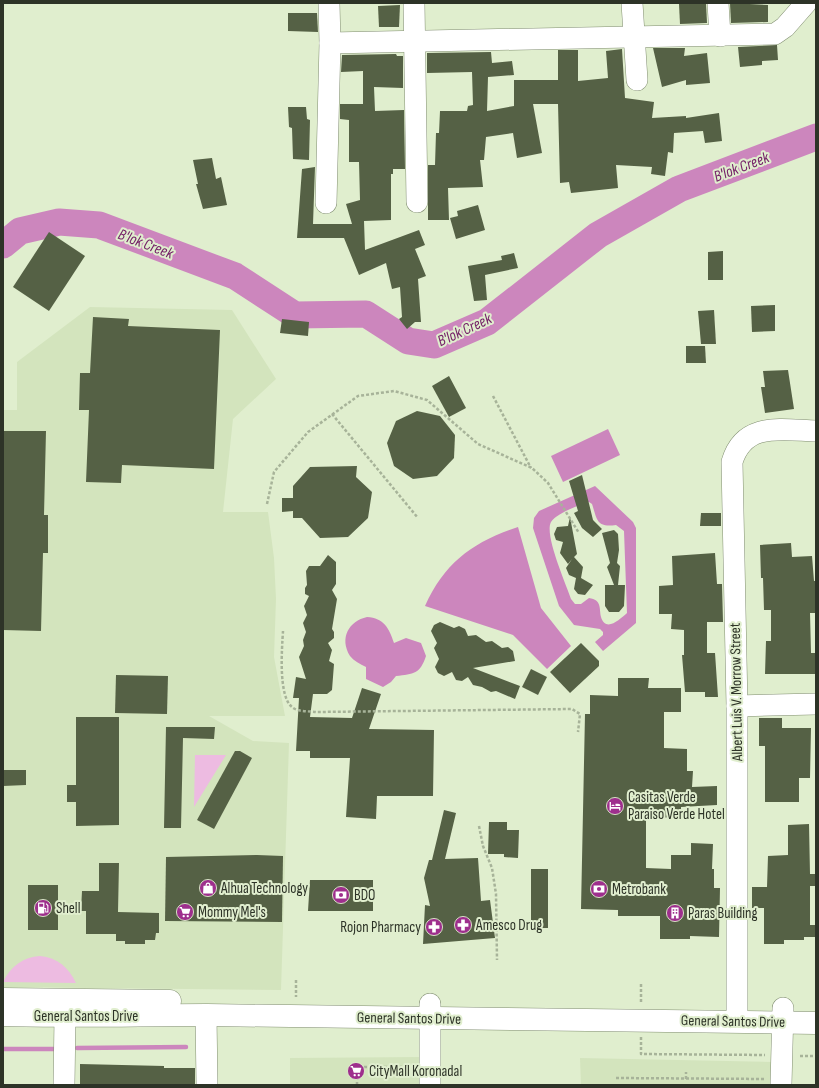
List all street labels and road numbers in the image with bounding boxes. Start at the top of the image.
street label: Albert Luis V. Morrow Street [726,622,747,762]
street label: General Santos Drive [34,1007,138,1026]
street label: General Santos Drive [357,1008,461,1029]
street label: General Santos Drive [681,1011,785,1032]

